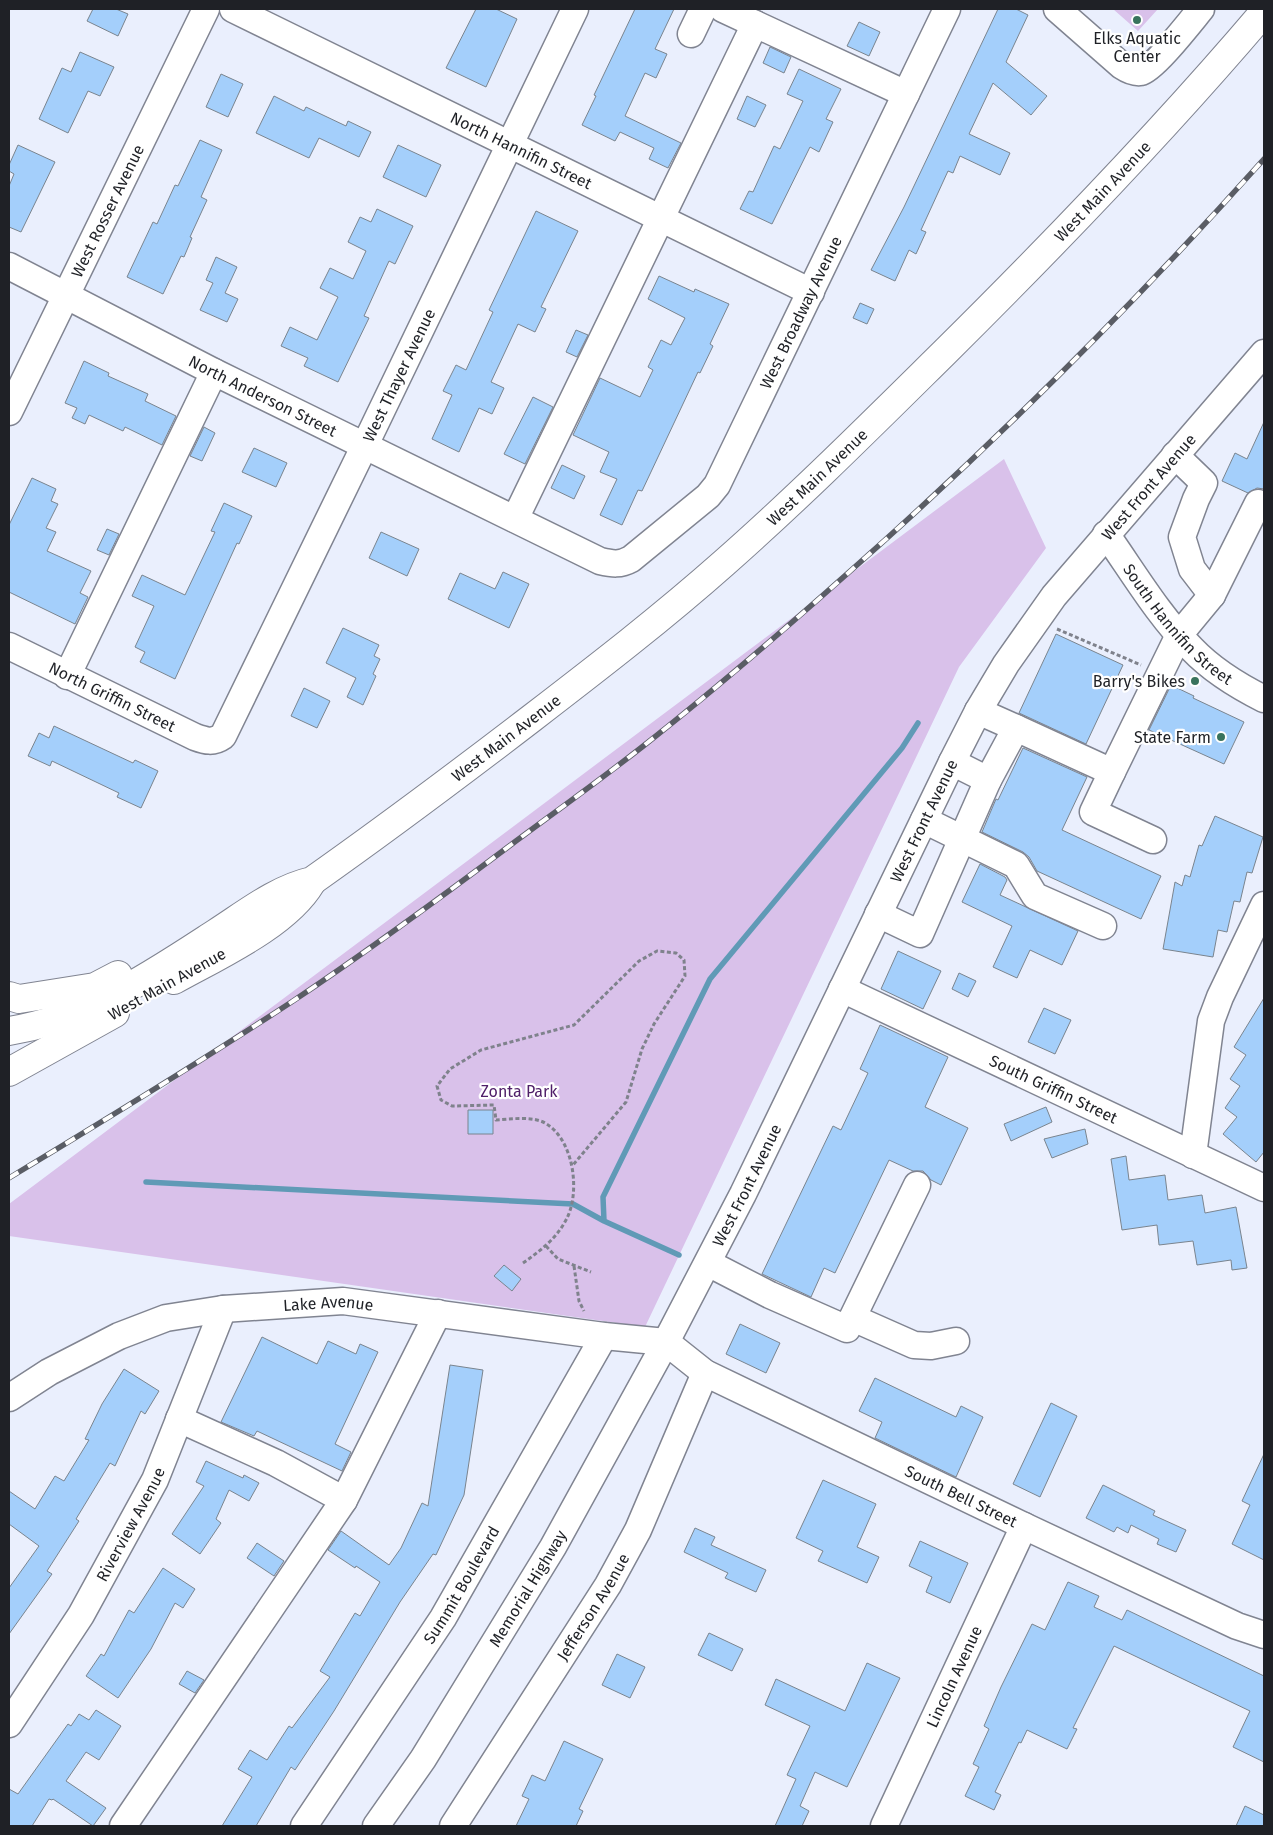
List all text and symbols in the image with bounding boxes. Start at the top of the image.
marker: Elks Aquatic Center [1131,14,1143,26]
place label: Elks Aquatic Center [1093,29,1181,66]
street label: North Hannifin Street [447,108,595,193]
street label: West Main Avenue [1050,137,1155,245]
street label: West Rosser Avenue [67,141,148,280]
street label: West Broadway Avenue [755,233,845,392]
street label: West Thayer Avenue [359,305,439,445]
street label: North Anderson Street [186,351,340,440]
street label: West Main Avenue [763,424,871,529]
street label: West Front Avenue [1097,430,1200,544]
street label: South Hannifin Street [1120,560,1236,689]
street label: North Griffin Street [46,658,179,736]
place label: Barry's Bikes [1093,672,1185,691]
marker: Barry's Bikes [1189,675,1201,687]
street label: West Main Avenue [448,690,564,785]
place label: State Farm [1134,728,1211,747]
marker: State Farm [1215,731,1227,743]
street label: West Front Avenue [886,756,961,885]
street label: West Main Avenue [105,944,229,1024]
street label: South Griffin Street [987,1051,1121,1127]
park label: Zonta Park [481,1082,558,1101]
street label: West Front Avenue [708,1121,785,1249]
street label: Lake Avenue [282,1291,375,1314]
street label: South Bell Street [902,1461,1021,1531]
street label: Riverview Avenue [92,1465,169,1585]
street label: Summit Boulevard [419,1523,503,1647]
street label: Memorial Highway [485,1526,570,1650]
street label: Jefferson Avenue [553,1550,633,1664]
street label: Lincoln Avenue [922,1623,986,1730]

